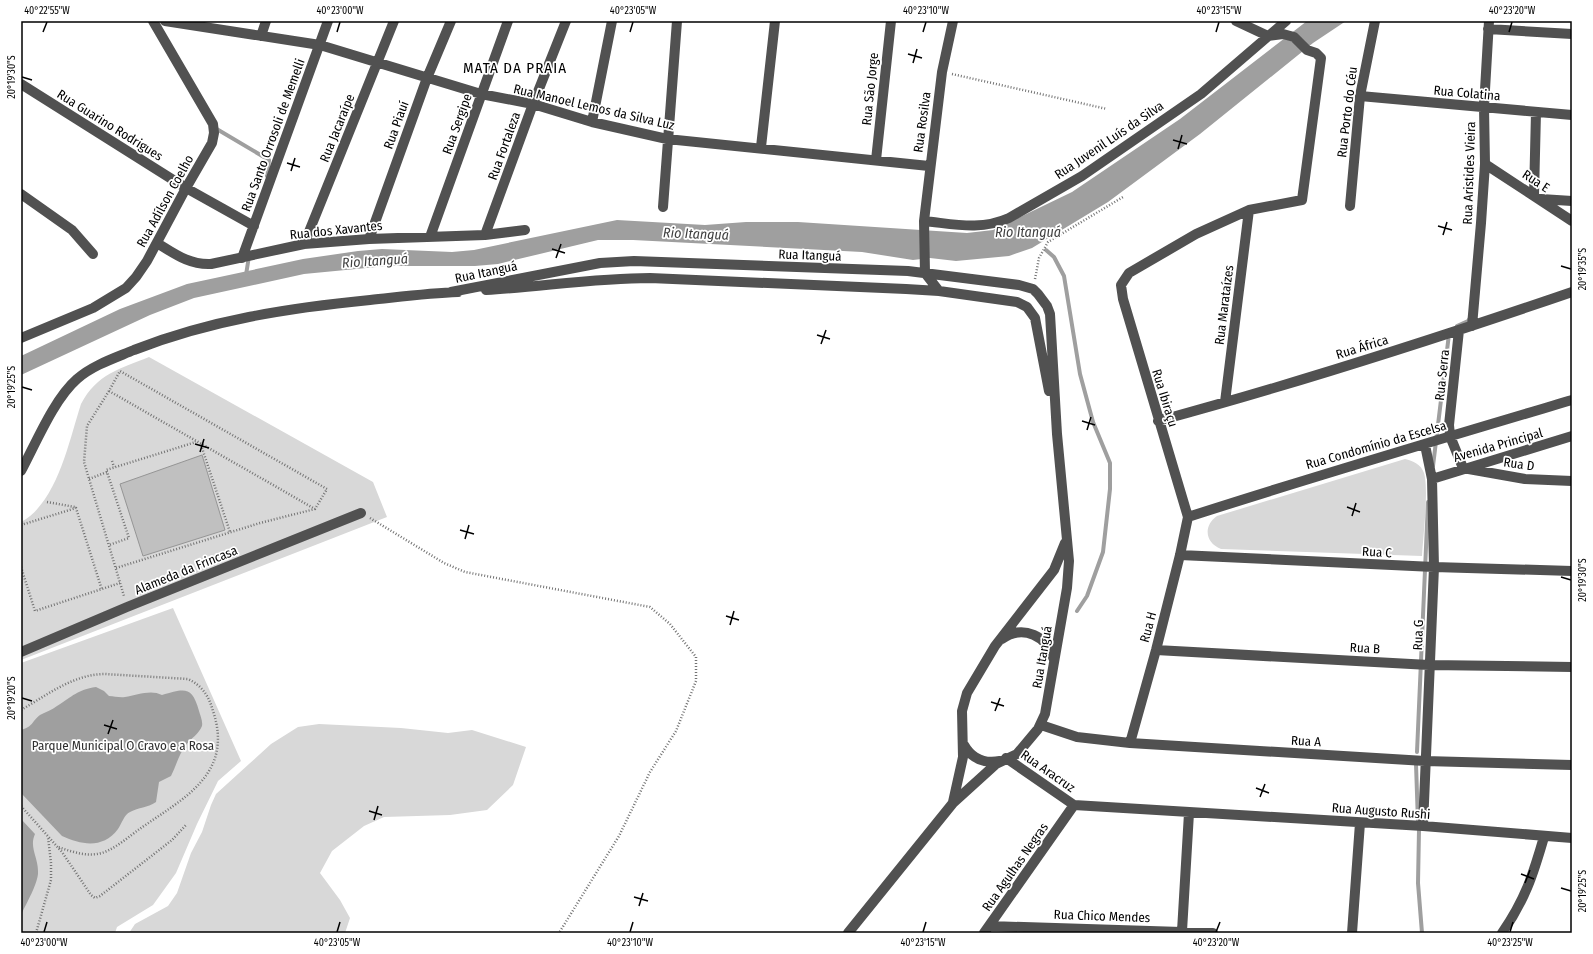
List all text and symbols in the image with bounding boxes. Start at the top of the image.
text: 40°22'55"W [24,5,70,17]
text: 40°23'00"W [316,5,364,17]
text: 40°23'05"W [610,5,657,17]
text: 40°23'10"W [903,5,949,17]
text: 40°23'15"W [1196,5,1242,17]
text: 40°23'20"W [1489,5,1536,17]
street label: Rua São Jorge [859,52,881,126]
text: 20°19'30"S [6,55,18,99]
street label: Rua Santo Orrosoli de Memelli [238,57,308,213]
district label: MATA DA PRAIA [463,59,567,77]
street label: Rua Porto do Céu [1334,66,1360,158]
street label: Rua Manoel Lemos da Silva Luz [512,81,676,133]
street label: Rua Colatina [1433,83,1501,103]
street label: Rua Guarino Rodrigues [54,86,166,164]
street label: Rua Rosilva [910,91,934,153]
street label: Rua Jacaraípe [317,92,357,164]
street label: Rua Sergipe [439,92,475,156]
street label: Rua Juvenil Luís da Silva [1052,98,1166,182]
street label: Rua Piauí [380,99,412,151]
street label: Rua Fortaleza [485,110,523,182]
street label: Rua Aristides Vieira [1460,121,1478,225]
street label: Rua Adílson Coelho [133,152,197,250]
street label: Rua E [1520,167,1552,195]
street label: Rua dos Xavantes [289,218,383,242]
water label: Rio Itanguá [663,224,729,244]
water label: Rio Itanguá [995,224,1061,241]
street label: Rua Itanguá [778,246,842,264]
text: 20°19'35"S [1577,248,1589,290]
water label: Rio Itanguá [341,250,409,272]
street label: Rua Itanguá [454,258,518,286]
street label: Rua Marataízes [1212,264,1236,346]
street label: Rua África [1334,332,1390,362]
street label: Rua Serra [1432,349,1452,401]
text: 20°19'25"S [6,366,18,408]
street label: Rua Ibiraçu [1149,367,1181,429]
street label: Rua Condomínio da Escelsa [1304,418,1448,472]
street label: Avenida Principal [1452,425,1545,465]
street label: Rua D [1503,454,1535,474]
street label: Alameda da Frincasa [133,543,239,597]
street label: Rua C [1362,544,1393,560]
text: 20°19'30"S [1577,558,1589,602]
street label: Rua H [1137,610,1159,644]
street label: Rua G [1410,619,1426,651]
street label: Rua Itanguá [1029,625,1055,689]
street label: Rua B [1349,640,1381,656]
text: 20°19'20"S [6,676,18,720]
street label: Rua A [1291,733,1322,749]
park label: Parque Municipal O Cravo e a Rosa [32,738,214,753]
street label: Rua Aracruz [1018,747,1078,795]
street label: Rua Augusto Rushi [1331,800,1431,822]
street label: Rua Agulhas Negras [979,820,1051,914]
text: 20°19'25"S [1577,870,1589,912]
street label: Rua Chico Mendes [1053,907,1151,925]
text: 40°23'00"W [20,937,68,949]
text: 40°23'05"W [314,937,361,949]
text: 40°23'10"W [607,937,653,949]
text: 40°23'15"W [900,937,946,949]
text: 40°23'20"W [1193,937,1240,949]
text: 40°23'25"W [1487,937,1533,949]

